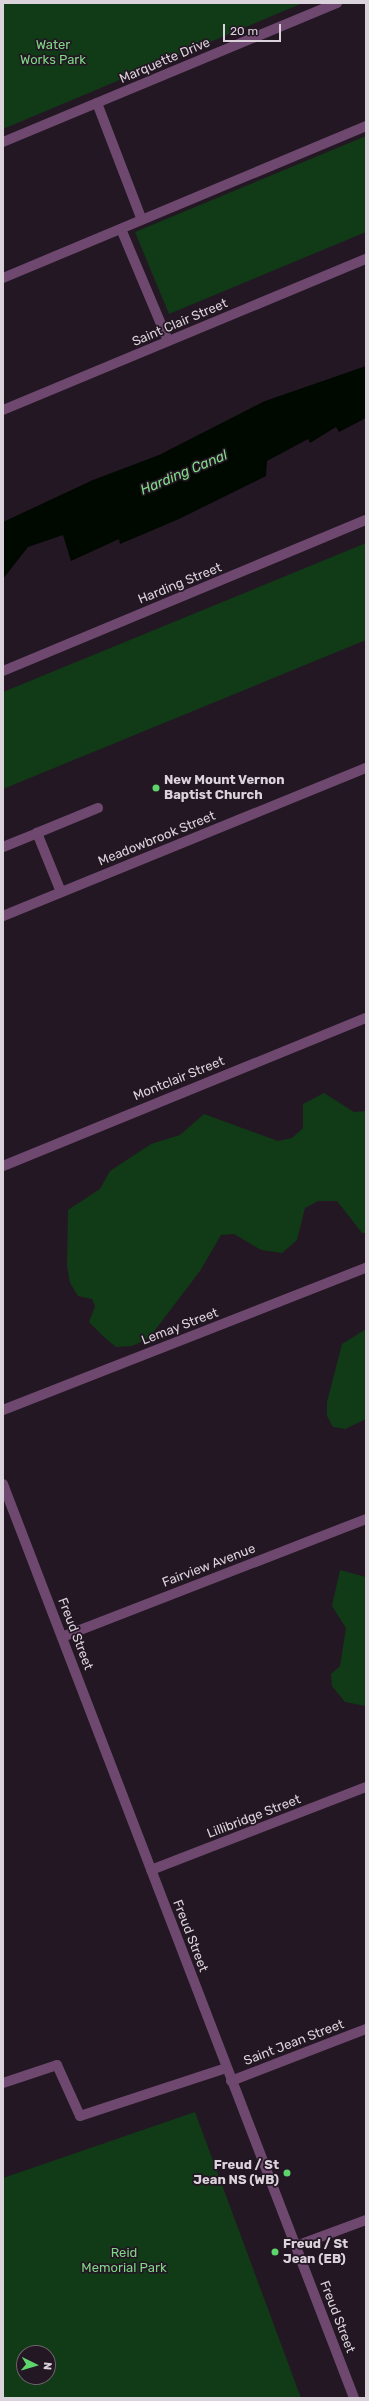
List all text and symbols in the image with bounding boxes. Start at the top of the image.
scale bar [225,16,283,42]
text: 20 m [230,24,258,38]
street label: Marquette Drive [117,35,213,87]
park label: Water Works Park [20,38,86,69]
street label: Saint Clair Street [130,296,230,350]
water label: Harding Canal [138,447,230,499]
street label: Harding Street [136,560,224,608]
place label: New Mount Vernon Baptist Church [164,773,285,804]
marker: New Mount Vernon Baptist Church [151,783,161,793]
street label: Meadowbrook Street [96,808,218,870]
street label: Montclair Street [131,1054,227,1104]
street label: Lemay Street [139,1305,221,1349]
street label: Fairview Avenue [160,1541,258,1591]
street label: Freud Street [54,1596,96,1672]
street label: Lillibridge Street [205,1792,303,1842]
street label: Freud Street [169,1898,211,1974]
street label: Saint Jean Street [242,2017,346,2069]
place label: Freud / St Jean NS (WB) [193,2158,279,2189]
marker: Freud / St Jean NS (WB) [282,2168,292,2178]
place label: Freud / St Jean (EB) [283,2237,348,2268]
park label: Reid Memorial Park [81,2246,167,2277]
marker: Freud / St Jean (EB) [270,2247,280,2257]
street label: Freud Street [316,2279,358,2355]
north arrow [16,2345,56,2385]
text: N [41,2361,54,2371]

